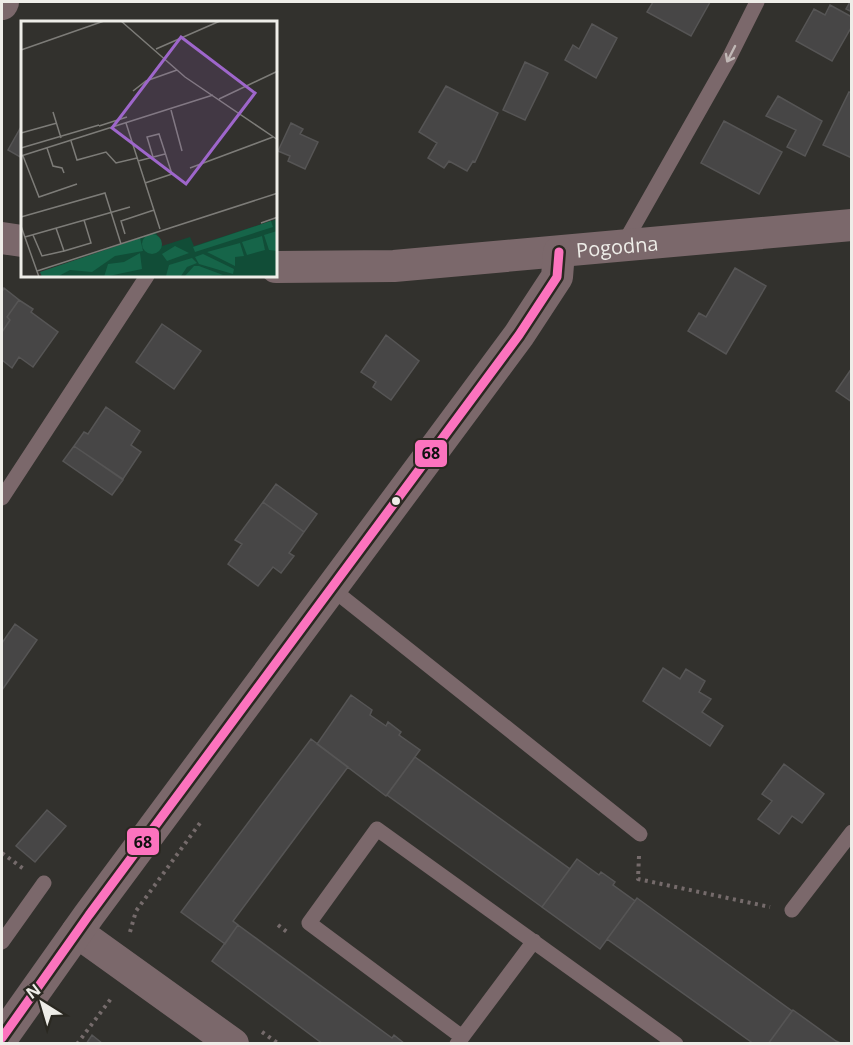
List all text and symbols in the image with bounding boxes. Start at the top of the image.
inset map [21,21,278,278]
one-way arrow [724,45,736,63]
street label: Pogodna [575,229,659,263]
line badge: 68 [414,439,448,468]
text: 68 [422,442,440,464]
unlabelled marker [390,495,402,507]
line badge: 68 [126,827,160,856]
text: 68 [134,831,152,853]
north arrow [12,973,72,1033]
text: N [21,978,45,1004]

